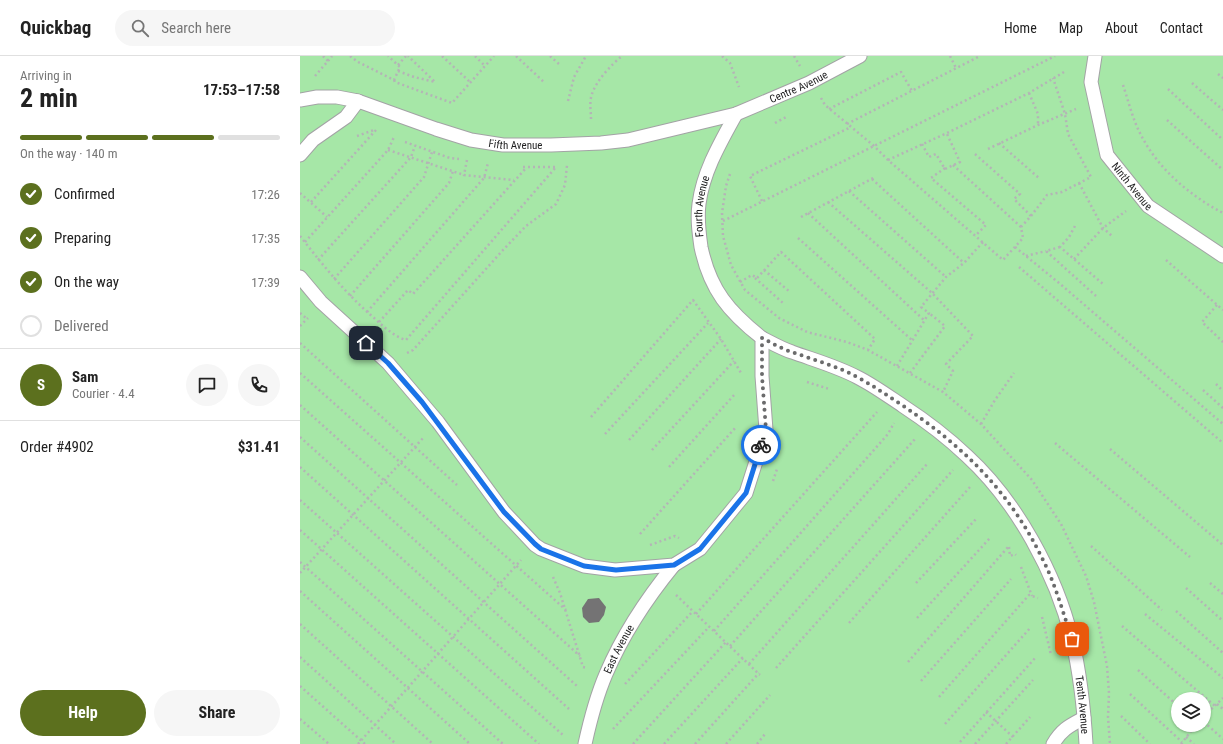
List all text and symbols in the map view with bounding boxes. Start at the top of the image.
search box [115,10,395,46]
text: Quickbag [20,16,91,39]
icon: search [129,17,151,39]
text: Search here [161,19,231,37]
text: Home [1004,20,1037,36]
text: Map [1059,20,1083,36]
text: About [1105,20,1138,36]
text: Contact [1160,20,1203,36]
text: Arriving in [20,68,72,83]
street label: Centre Avenue [768,68,830,106]
text: 17:53–17:58 [203,81,280,99]
text: 2 min [20,83,78,113]
street label: Fifth Avenue [487,137,542,152]
text: On the way · 140 m [20,146,117,161]
street label: Ninth Avenue [1109,160,1154,214]
street label: Fourth Avenue [692,174,712,238]
icon: check [20,183,42,205]
text: Confirmed [54,185,115,203]
text: 17:26 [251,187,280,202]
icon: check [20,227,42,249]
text: Preparing [54,229,111,247]
text: 17:35 [251,231,280,246]
icon: check [20,271,42,293]
text: On the way [54,273,119,291]
text: 17:39 [251,275,280,290]
text: Delivered [54,317,109,335]
pin [349,326,383,360]
icon: home [355,332,377,354]
button: chat [186,364,228,406]
button: phone [238,364,280,406]
text: Sam [72,368,98,386]
text: S [37,376,45,394]
text: Courier · 4.4 [72,386,135,401]
courier [741,425,781,465]
icon: bike [750,434,772,456]
text: Order #4902 [20,438,94,456]
text: $31.41 [238,438,280,456]
street label: East Avenue [601,622,637,676]
pin [1055,622,1089,656]
icon: bag [1061,628,1083,650]
street label: Tenth Avenue [1072,675,1091,734]
button: Help [20,690,146,736]
button: Share [154,690,280,736]
map controls [1171,692,1211,732]
button: layers [1171,692,1211,732]

